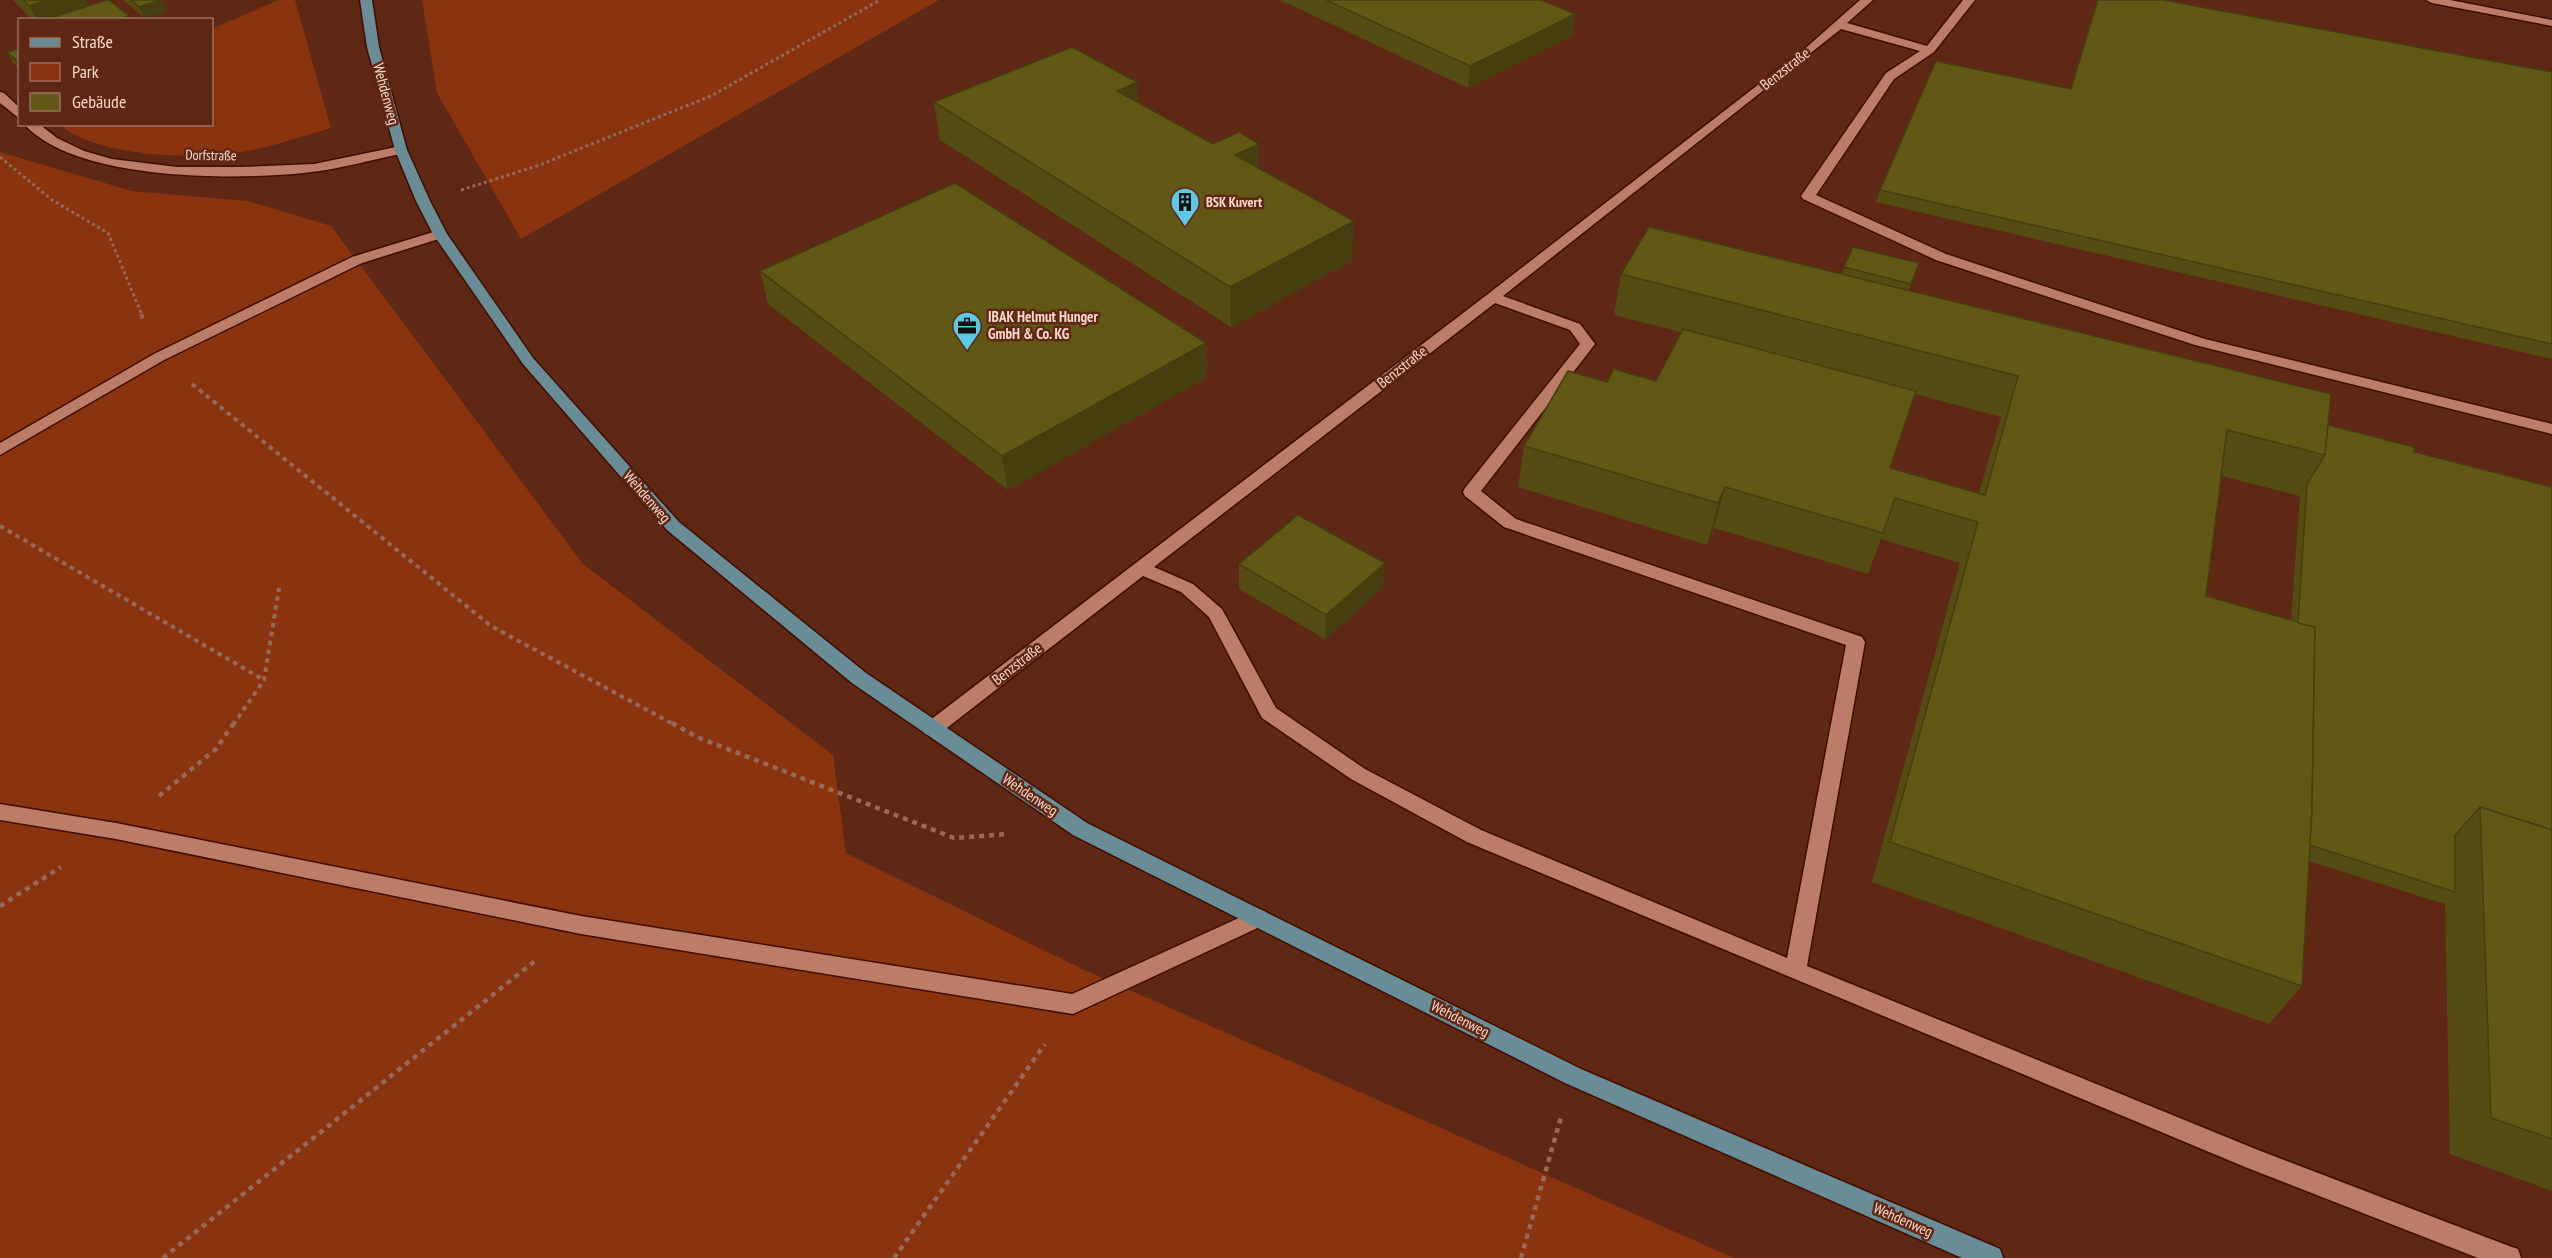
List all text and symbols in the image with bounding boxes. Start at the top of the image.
legend [18,18,213,126]
text: Straße [72,30,113,53]
street label: Benzstraße [1756,43,1813,94]
text: Park [72,60,99,83]
street label: Wehdenweg [369,61,404,127]
text: Gebäude [72,90,126,113]
street label: Dorfstraße [185,146,237,164]
building icon: BSK Kuvert [1169,186,1201,228]
place label: BSK Kuvert [1206,193,1262,211]
place label: IBAK Helmut Hunger GmbH & Co. KG [988,307,1099,343]
office icon: IBAK Helmut Hunger GmbH & Co. KG [951,310,983,352]
street label: Benzstraße [1373,341,1430,392]
street label: Wehdenweg [620,467,675,527]
street label: Benzstraße [988,638,1045,689]
street label: Wehdenweg [999,769,1062,820]
street label: Wehdenweg [1428,996,1493,1041]
street label: Wehdenweg [1871,1198,1936,1241]

